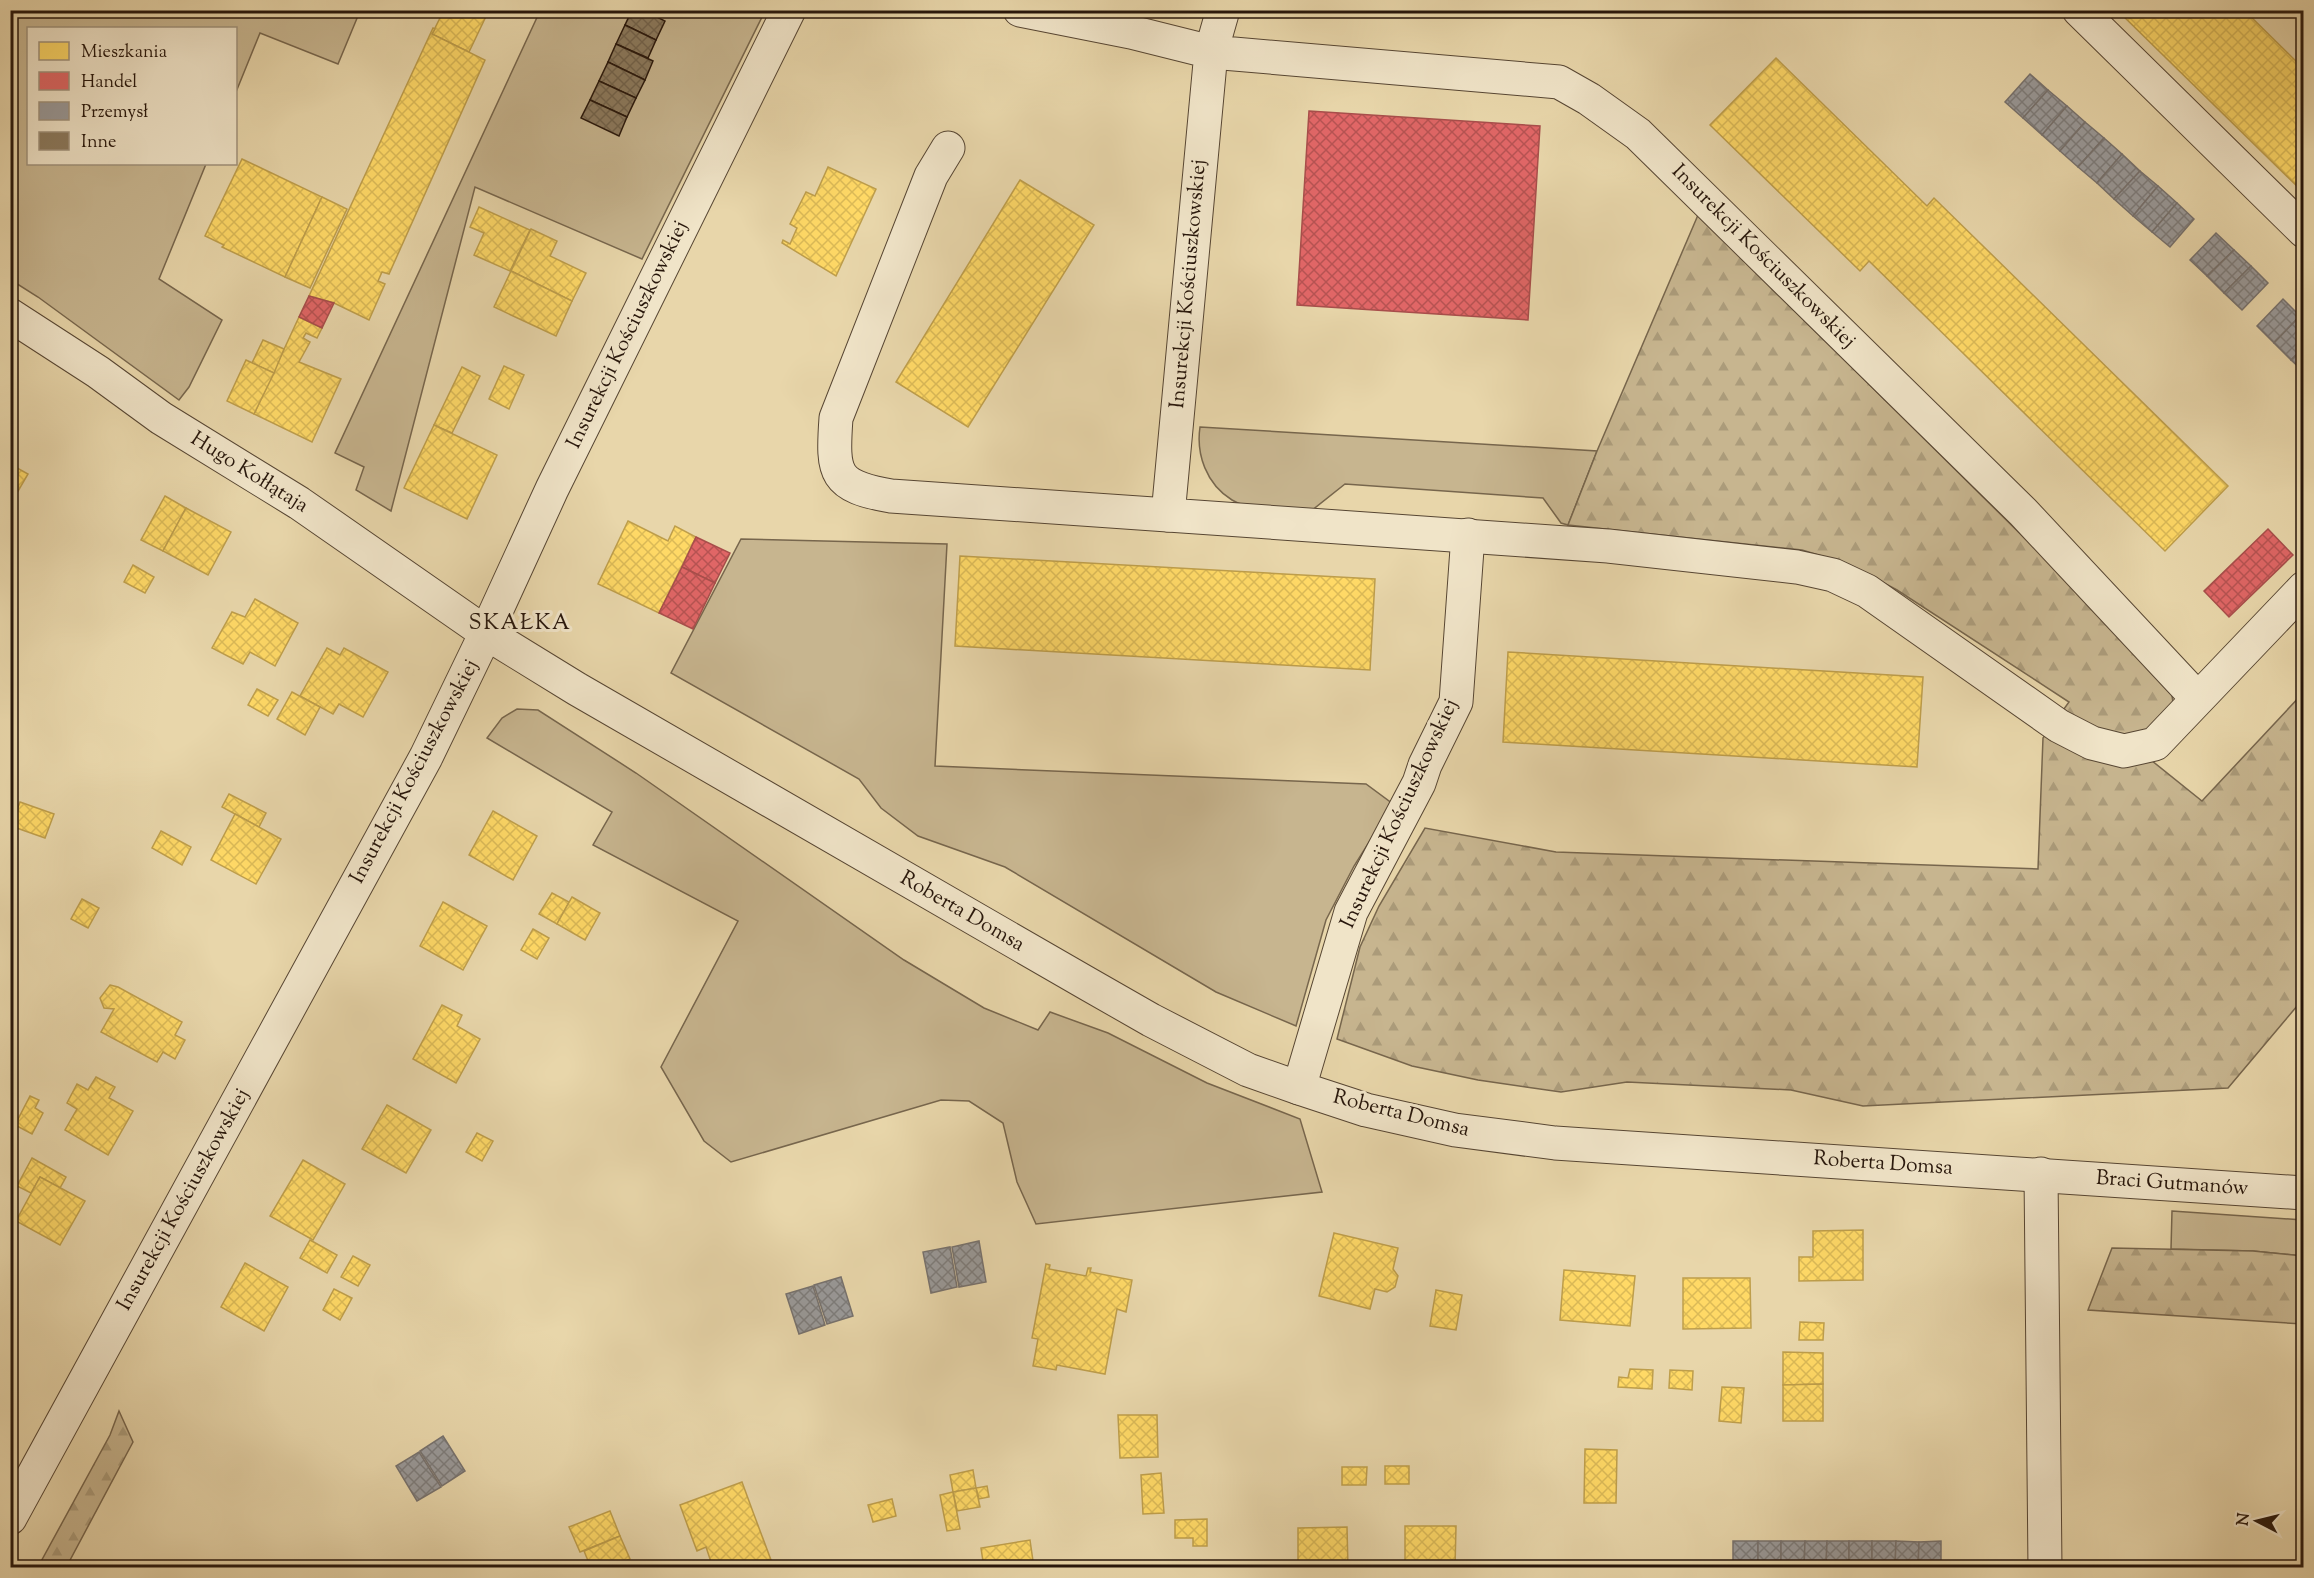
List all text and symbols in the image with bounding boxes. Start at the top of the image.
legend [27,27,237,165]
text: Mieszkania [81,40,167,66]
text: Handel [81,70,137,96]
text: Przemysł [81,100,148,126]
text: Inne [81,130,116,156]
street label: Insurekcji Kościuszkowskiej [1163,158,1215,410]
street label: Insurekcji Kościuszkowskiej [1664,158,1862,356]
street label: Insurekcji Kościuszkowskiej [560,216,696,454]
street label: Hugo Kołłątaja [184,425,314,521]
district label: SKAŁKA [469,608,571,640]
street label: Insurekcji Kościuszkowskiej [343,654,487,890]
street label: Insurekcji Kościuszkowskiej [1334,694,1466,934]
street label: Roberta Domsa [894,864,1030,960]
street label: Insurekcji Kościuszkowskiej [110,1083,258,1317]
street label: Roberta Domsa [1330,1083,1473,1146]
street label: Roberta Domsa [1812,1144,1954,1184]
street label: Braci Gutmanów [2095,1164,2250,1204]
north arrow [2227,1491,2287,1551]
text: N [2232,1512,2257,1527]

